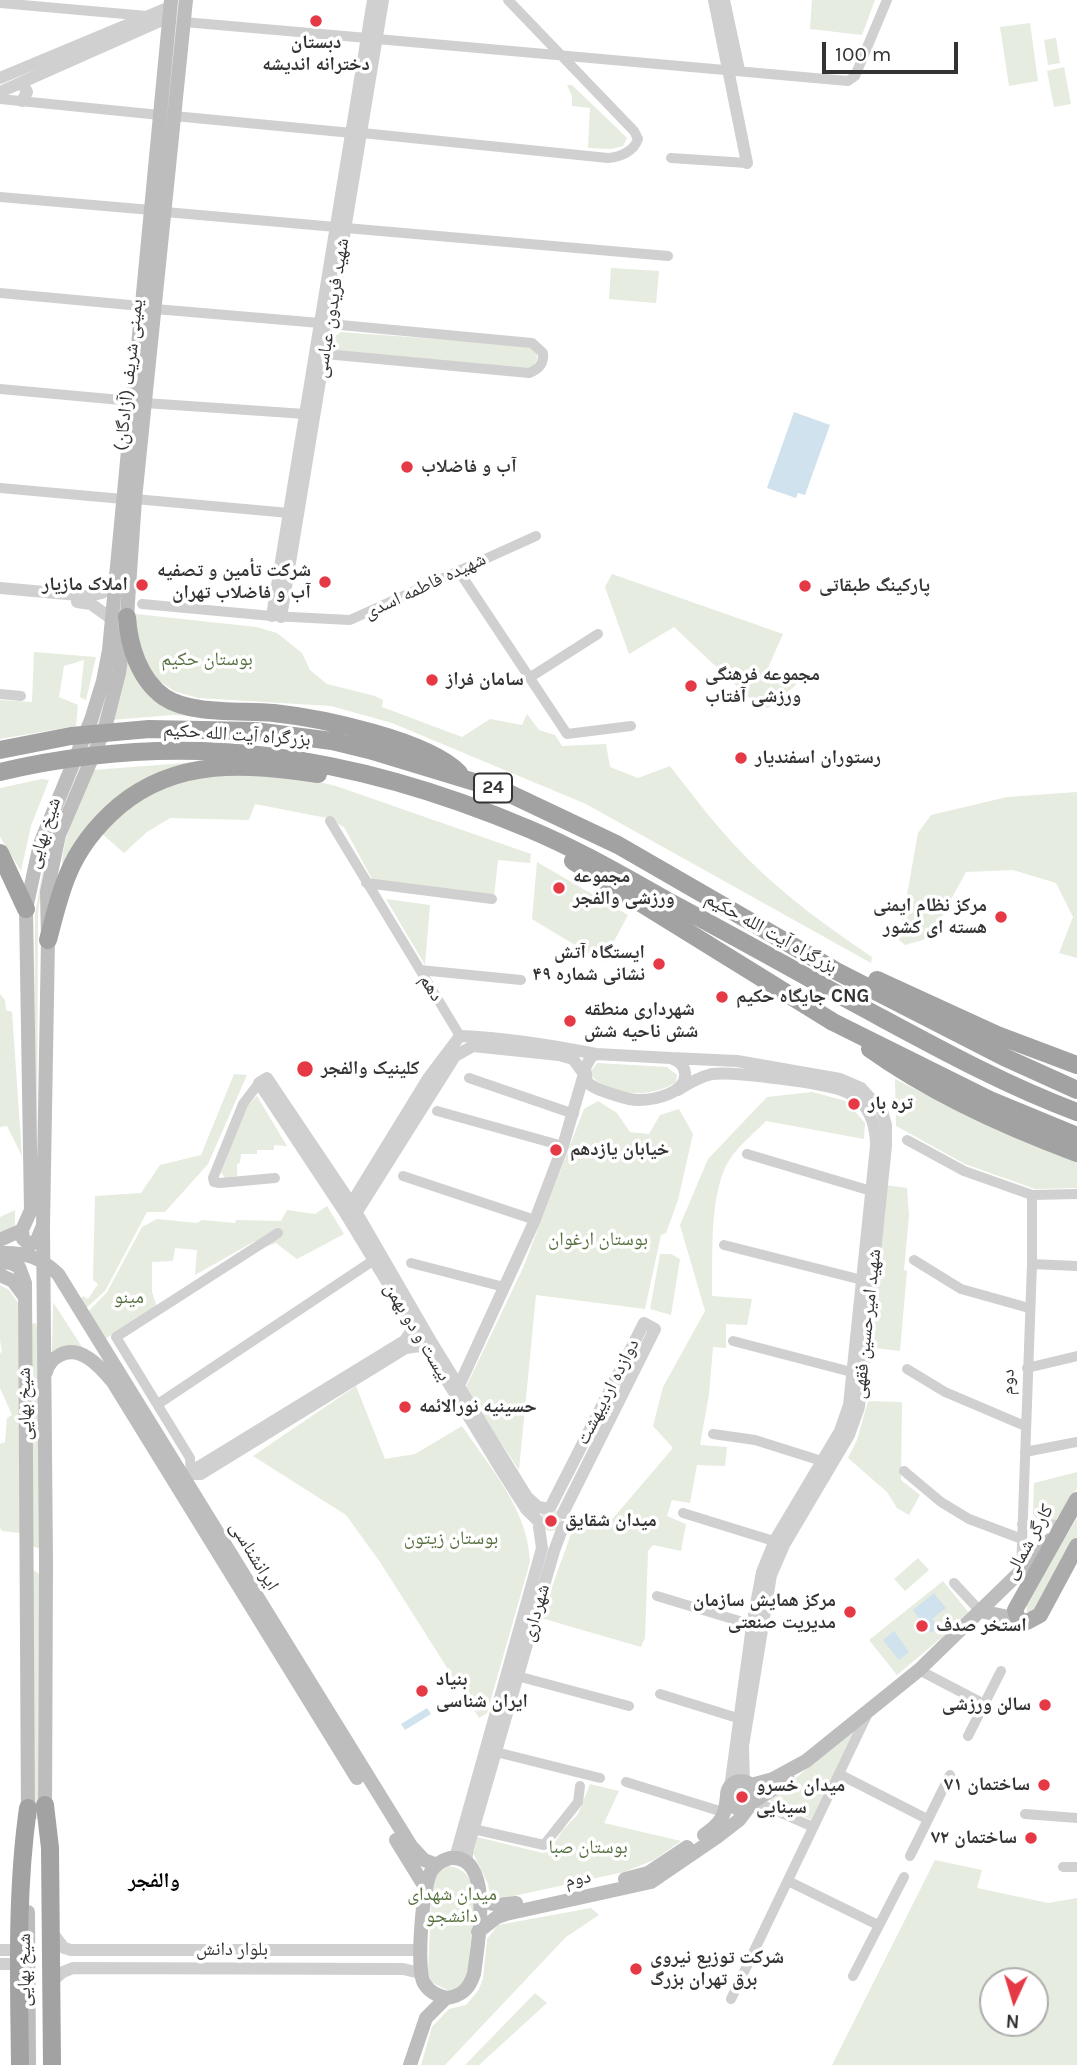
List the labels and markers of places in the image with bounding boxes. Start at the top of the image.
marker: دبستان دخترانه اندیشه [308,13,324,29]
place label: دبستان دخترانه اندیشه [262,32,370,76]
place label: آب و فاضلاب [421,456,517,478]
marker: آب و فاضلاب [399,459,415,475]
place label: شركت تأمين و تصفيه آب و فاضلاب تهران [157,560,311,604]
place label: املاک مازیار [42,574,128,596]
marker: شركت تأمين و تصفيه آب و فاضلاب تهران [317,574,333,590]
place label: پارکینگ طبقاتی [819,575,930,597]
marker: املاک مازیار [134,577,150,593]
marker: پارکینگ طبقاتی [797,578,813,594]
place label: مجموعه فرهنگی ورزشی آفتاب [705,664,820,708]
place label: سامان فراز [446,669,524,691]
marker: سامان فراز [424,672,440,688]
marker: مجموعه فرهنگی ورزشی آفتاب [683,678,699,694]
place label: رستوران اسفندیار [755,747,881,769]
marker: رستوران اسفندیار [733,750,749,766]
place label: مجموعه ورزشی والفجر [573,866,675,910]
marker: مجموعه ورزشی والفجر [551,880,567,896]
place label: مرکز نظام ایمنی هسته ای کشور [873,895,987,939]
marker: مرکز نظام ایمنی هسته ای کشور [993,909,1009,925]
place label: ایستگاه آتش نشانی شماره ۴۹ [533,942,645,986]
marker: ایستگاه آتش نشانی شماره ۴۹ [651,956,667,972]
place label: جایگاه حکیم CNG [736,986,869,1008]
marker: جایگاه حکیم CNG [714,989,730,1005]
place label: شهرداری منطقه شش ناحیه شش [584,999,698,1043]
marker: شهرداری منطقه شش ناحیه شش [562,1013,578,1029]
place label: کلینیک والفجر [321,1058,419,1080]
marker: کلینیک والفجر [295,1059,315,1079]
place label: تره بار [868,1093,913,1115]
marker: تره بار [846,1096,862,1112]
place label: خیابان یازدهم [570,1139,669,1161]
marker: خیابان یازدهم [548,1142,564,1158]
place label: حسینیه نورالائمه [419,1396,537,1418]
marker: حسینیه نورالائمه [397,1399,413,1415]
place label: میدان شقایق [565,1510,657,1532]
marker: میدان شقایق [543,1513,559,1529]
place label: مرکز همایش سازمان مدیریت صنعتی [693,1590,836,1634]
marker: مرکز همایش سازمان مدیریت صنعتی [842,1604,858,1620]
place label: استخر صدف [936,1615,1027,1637]
marker: استخر صدف [914,1618,930,1634]
place label: بنیاد ایران شناسی [436,1669,528,1713]
marker: بنیاد ایران شناسی [414,1683,430,1699]
place label: سالن ورزشی [942,1694,1031,1716]
marker: سالن ورزشی [1037,1697,1053,1713]
place label: ساختمان ۷۱ [944,1774,1030,1796]
place label: میدان خسرو سینایی [756,1775,845,1819]
marker: ساختمان ۷۱ [1036,1777,1052,1793]
marker: میدان خسرو سینایی [734,1789,750,1805]
place label: ساختمان ۷۲ [931,1827,1017,1849]
marker: ساختمان ۷۲ [1023,1830,1039,1846]
place label: شرکت توزیع نیروی برق تهران بزرگ [650,1947,784,1991]
marker: شرکت توزیع نیروی برق تهران بزرگ [628,1961,644,1977]

